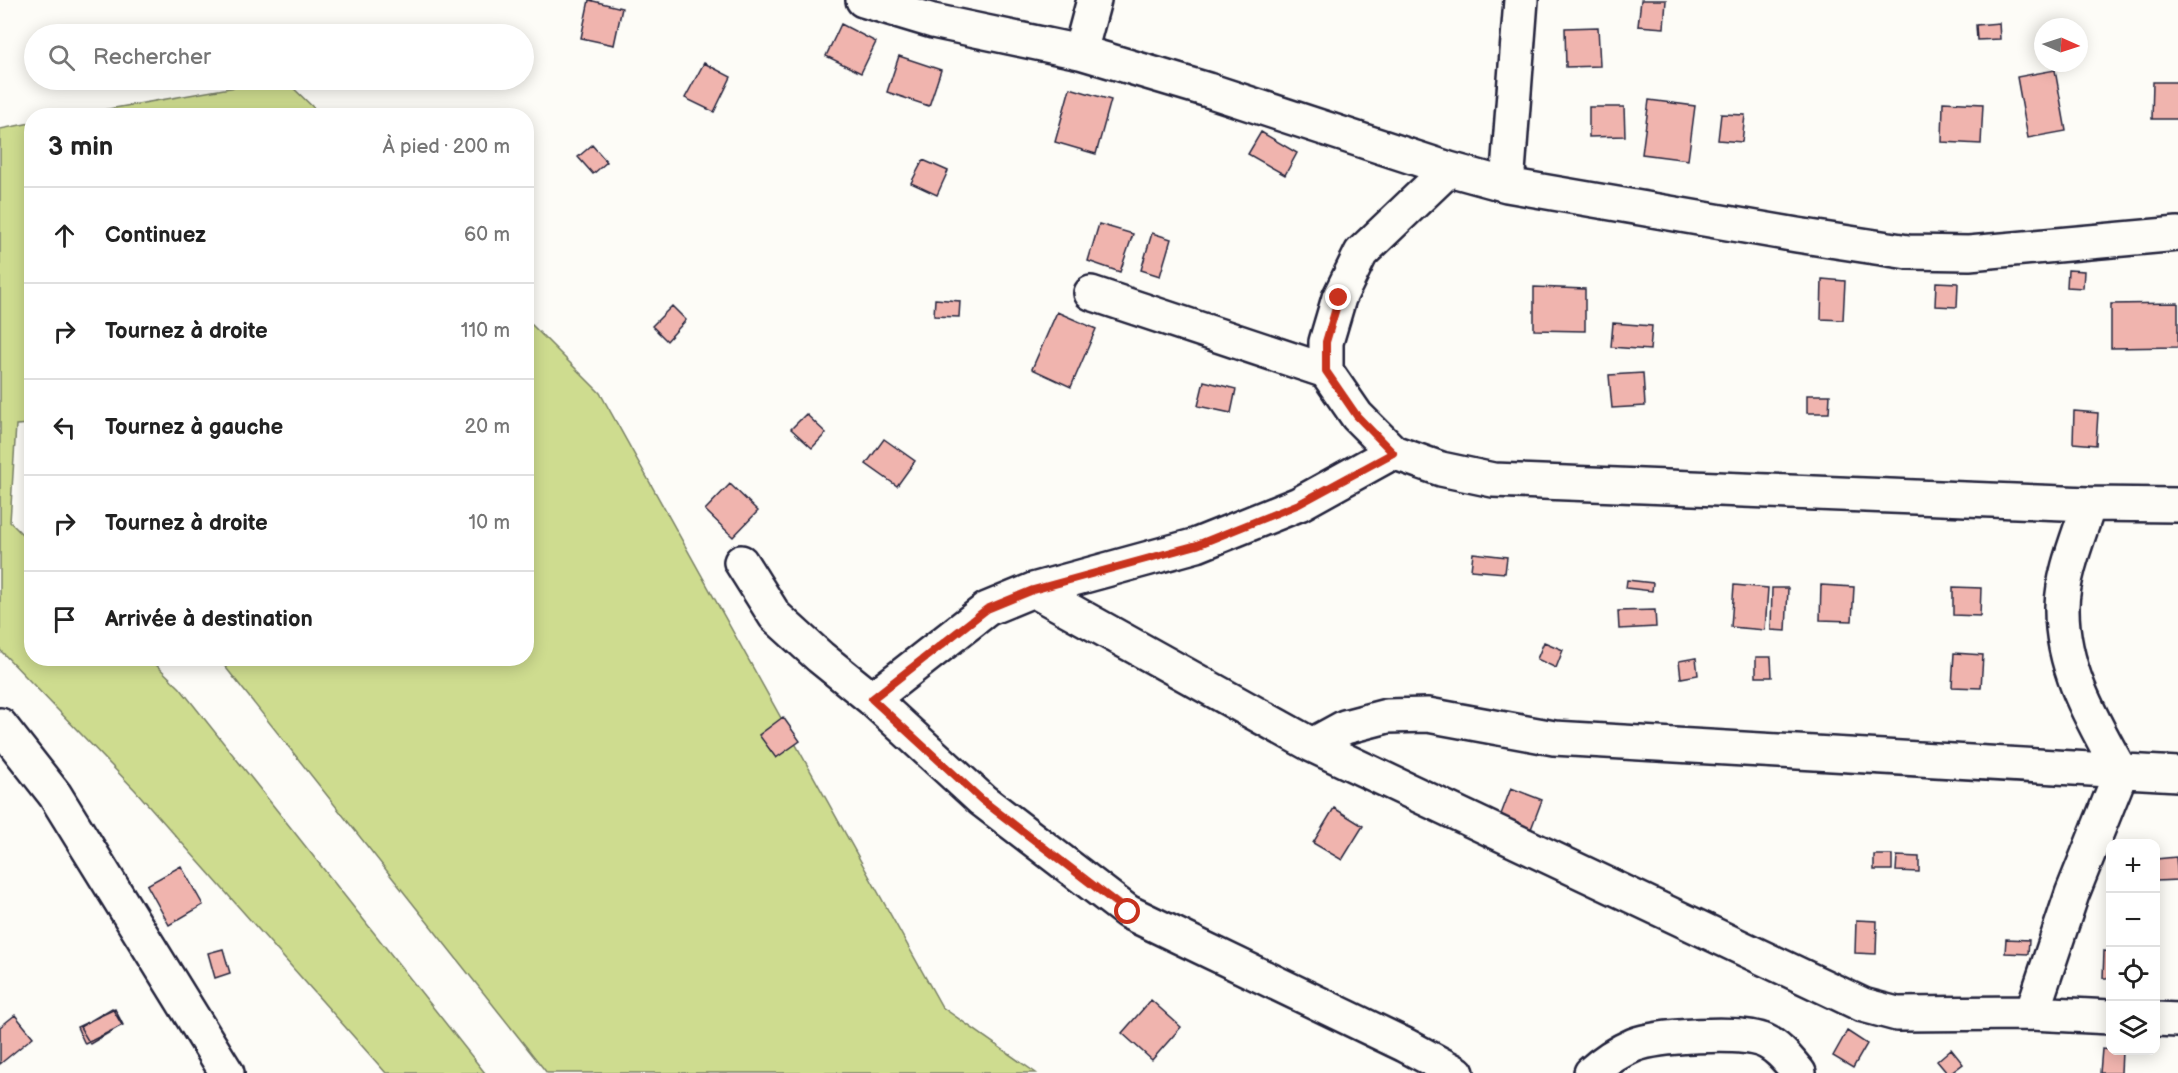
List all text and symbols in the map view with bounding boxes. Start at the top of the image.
north arrow [2034,18,2088,72]
search box [24,24,534,90]
icon: search [45,41,78,74]
text: Rechercher [93,44,211,71]
text: 3 min [48,132,113,163]
text: À pied · 200 m [382,135,510,159]
icon: ahead [48,219,81,252]
text: Continuez [105,222,206,249]
text: 60 m [464,223,510,247]
route end [1325,284,1351,310]
icon: right [48,315,81,348]
text: Tournez à droite [105,318,268,345]
text: 110 m [461,319,510,343]
icon: left [48,411,81,444]
text: Tournez à gauche [105,414,283,441]
text: 20 m [465,415,510,439]
icon: right [48,507,81,540]
text: Tournez à droite [105,510,268,537]
text: 10 m [469,511,510,535]
icon: arrive [48,603,81,636]
text: Arrivée à destination [105,606,313,633]
map controls [2106,839,2160,1055]
button: + [2106,839,2160,893]
button: − [2106,893,2160,947]
route start [1114,898,1140,924]
button: locate [2106,947,2160,1001]
button: layers [2106,1001,2160,1055]

